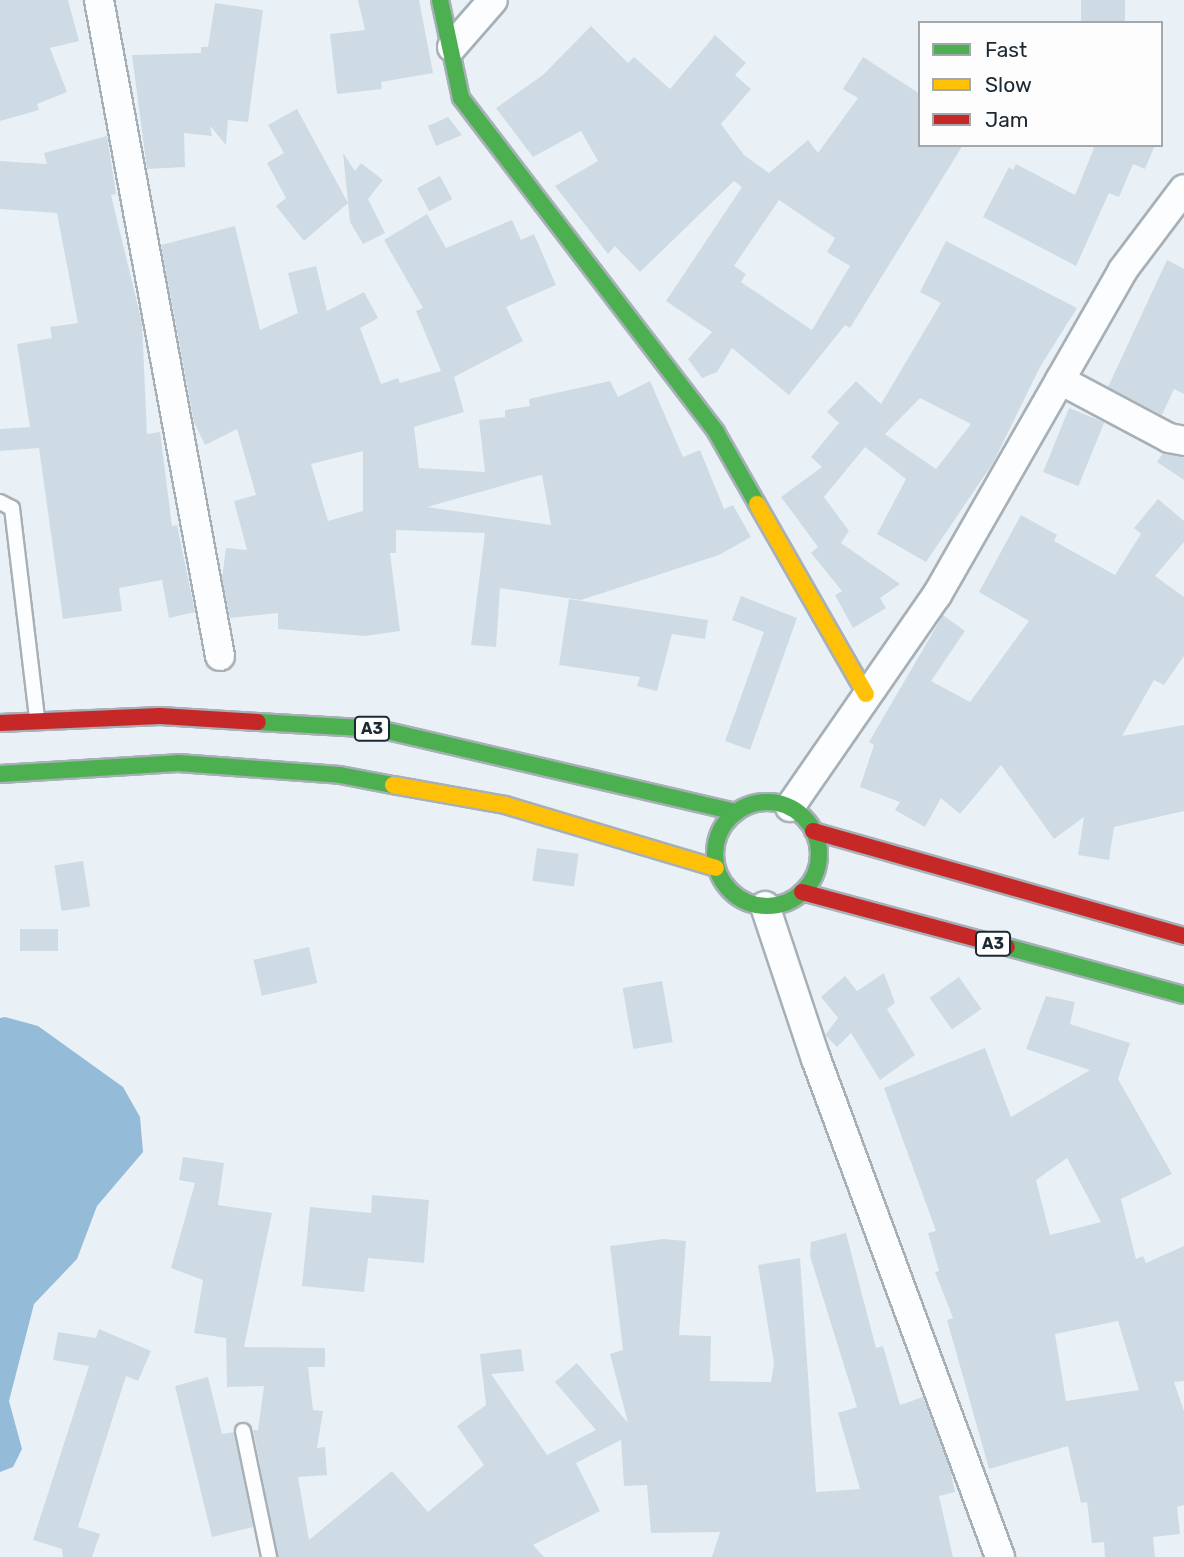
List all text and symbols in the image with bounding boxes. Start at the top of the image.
legend [918,21,1163,147]
text: Fast [985,37,1027,62]
text: Slow [985,72,1032,97]
text: Jam [985,107,1029,132]
road number: A3 [353,716,391,742]
road number: A3 [974,932,1012,956]

